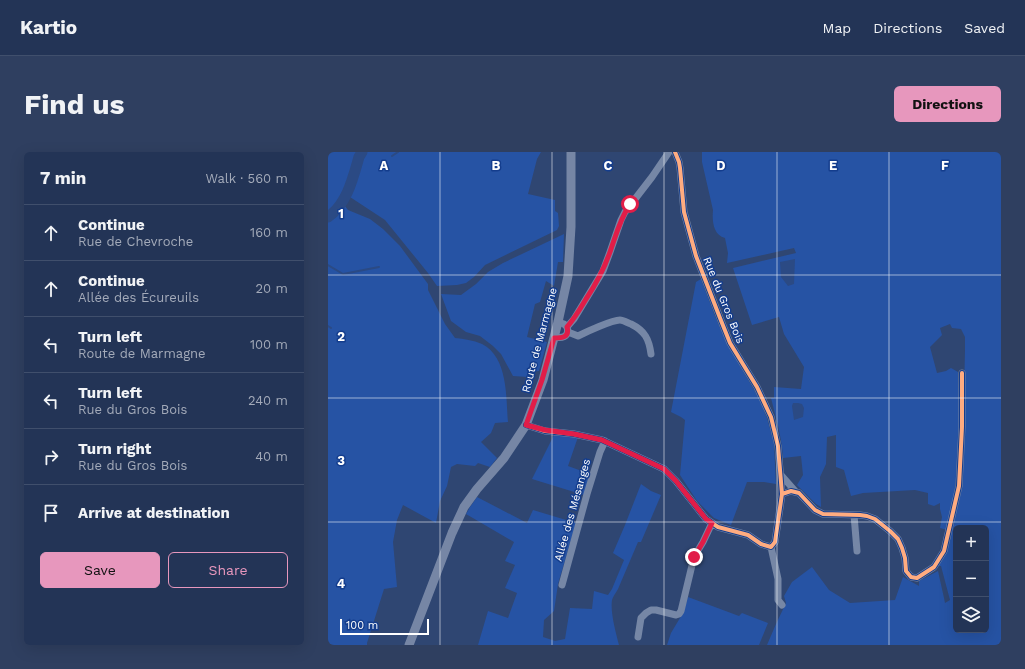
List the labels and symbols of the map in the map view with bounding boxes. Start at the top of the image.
text: A [380,158,389,173]
text: B [492,158,501,173]
text: C [604,158,613,173]
text: D [716,158,726,173]
text: E [829,158,837,173]
text: F [941,158,949,173]
route start [621,195,639,213]
text: 1 [338,206,344,221]
street label: Rue du Gros Bois [700,255,747,346]
street label: Route de Marmagne [519,286,560,394]
text: 2 [337,329,345,344]
text: 3 [337,453,345,468]
street label: Allée des Mésanges [552,457,593,563]
route end [685,548,703,566]
text: 4 [337,576,346,591]
scale bar [340,617,429,636]

